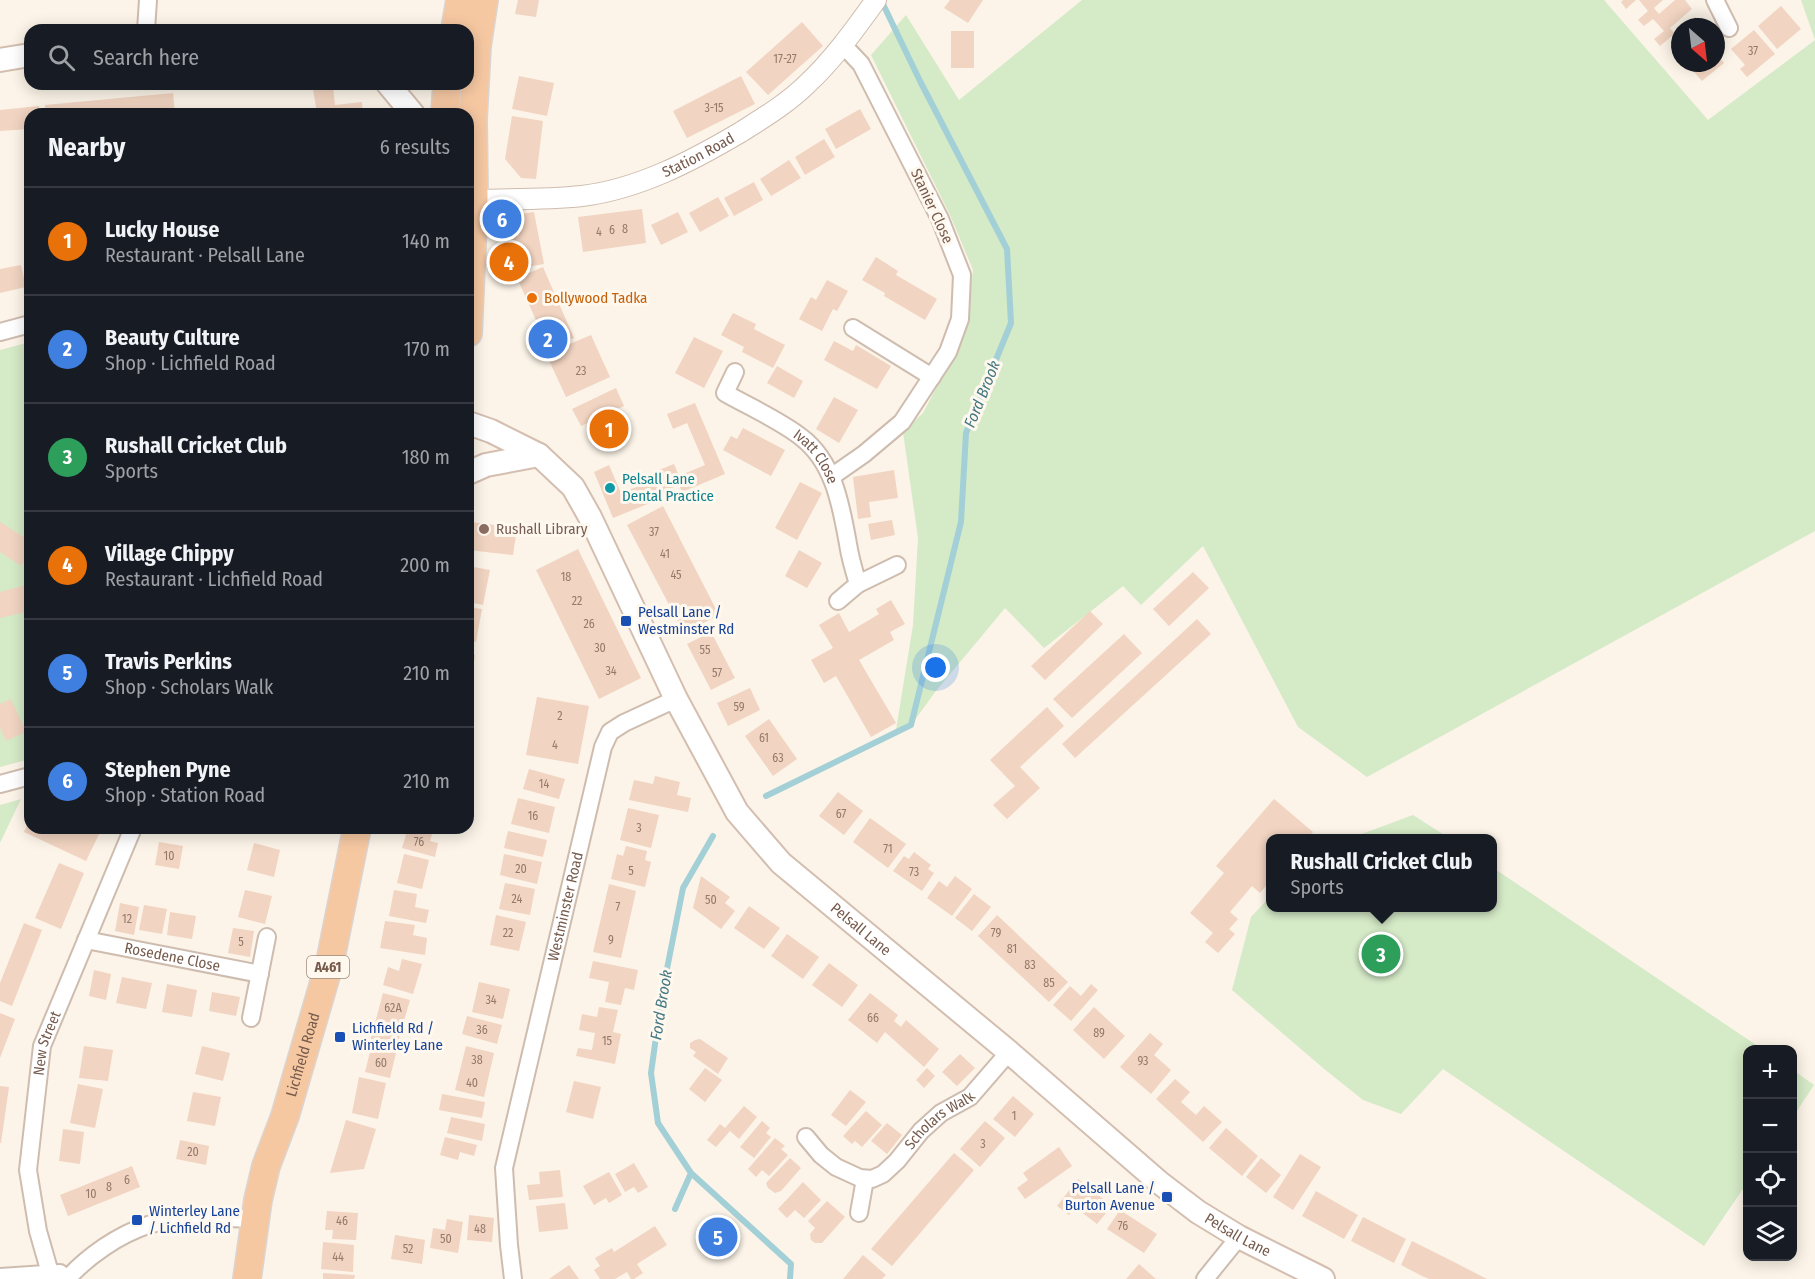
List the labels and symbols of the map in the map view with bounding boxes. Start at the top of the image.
north arrow [1671,18,1725,72]
house number: 37 [1748,44,1758,58]
house number: 17-27 [773,52,797,66]
house number: 3-15 [704,101,724,115]
street label: Station Road [659,129,738,181]
street label: Stanier Close [907,166,957,246]
pin: 6 [482,196,522,242]
house number: 8 [622,222,628,236]
house number: 6 [609,223,615,237]
house number: 4 [596,225,602,239]
pin: 4 [490,240,528,284]
place label: Bollywood Tadka [544,289,647,307]
marker: Bollywood Tadka [525,291,539,305]
pin: 2 [528,316,568,362]
water label: Ford Brook [960,358,1004,430]
house number: 23 [576,364,586,378]
pin: 1 [590,406,628,452]
street label: Ivatt Close [790,425,842,486]
place label: Pelsall Lane Dental Practice [622,470,714,505]
marker: Pelsall Lane Dental Practice [603,481,617,495]
place label: Rushall Library [496,520,588,538]
marker: Rushall Library [477,522,491,536]
house number: 37 [649,525,659,539]
house number: 41 [660,547,670,561]
house number: 45 [670,568,682,582]
house number: 18 [561,570,571,584]
house number: 22 [572,594,582,608]
place label: Pelsall Lane / Westminster Rd [638,603,734,638]
marker: Pelsall Lane / Westminster Rd [619,614,633,628]
house number: 26 [583,617,595,631]
house number: 30 [594,641,606,655]
house number: 55 [700,643,711,657]
your location [921,653,950,682]
house number: 34 [605,664,617,678]
house number: 57 [712,666,722,680]
house number: 59 [733,700,745,714]
house number: 2 [557,709,563,723]
house number: 61 [759,731,769,745]
house number: 4 [552,738,558,752]
house number: 63 [772,751,784,765]
house number: 14 [539,777,549,791]
house number: 67 [836,807,846,821]
house number: 16 [528,809,538,823]
house number: 3 [636,821,642,835]
house number: 76 [414,835,424,849]
house number: 71 [883,842,893,856]
house number: 10 [164,849,174,863]
street label: Westminster Road [544,850,587,963]
house number: 20 [515,862,527,876]
house number: 5 [628,864,634,878]
house number: 73 [909,865,919,879]
house number: 24 [512,892,523,906]
house number: 50 [705,893,717,907]
street label: Pelsall Lane [827,899,895,959]
house number: 7 [616,900,621,914]
house number: 12 [122,912,132,926]
house number: 22 [503,926,513,940]
house number: 79 [991,926,1001,940]
pin: 3 [1362,932,1400,976]
house number: 9 [608,933,614,947]
house number: 5 [238,935,244,949]
street label: Rosedene Close [123,939,222,975]
house number: 81 [1007,942,1017,956]
road number: A461 [307,956,349,978]
house number: 83 [1024,958,1036,972]
water label: Ford Brook [646,969,676,1041]
house number: 85 [1043,976,1055,990]
house number: 34 [485,993,497,1007]
house number: 62A [384,1001,402,1015]
street label: New Street [30,1008,65,1077]
street label: Lichfield Road [282,1011,324,1099]
house number: 66 [867,1011,879,1025]
place label: Lichfield Rd / Winterley Lane [352,1019,443,1054]
house number: 36 [476,1023,488,1037]
house number: 89 [1093,1026,1105,1040]
marker: Lichfield Rd / Winterley Lane [333,1030,347,1044]
house number: 15 [602,1034,613,1048]
house number: 38 [471,1053,483,1067]
house number: 93 [1137,1054,1149,1068]
house number: 60 [375,1056,387,1070]
house number: 40 [466,1076,478,1090]
street label: Scholars Walk [901,1088,979,1153]
house number: 1 [1012,1109,1016,1123]
house number: 3 [980,1137,986,1151]
house number: 20 [187,1145,199,1159]
house number: 6 [124,1173,130,1187]
place label: Pelsall Lane / Burton Avenue [1065,1179,1155,1214]
house number: 8 [106,1180,112,1194]
house number: 10 [86,1187,96,1201]
marker: Pelsall Lane / Burton Avenue [1160,1190,1174,1204]
place label: Winterley Lane / Lichfield Rd [149,1202,240,1237]
street label: Pelsall Lane [1201,1209,1274,1260]
marker: Winterley Lane / Lichfield Rd [130,1213,144,1227]
house number: 46 [336,1214,348,1228]
pin: 5 [698,1214,738,1260]
house number: 76 [1118,1219,1128,1233]
house number: 48 [474,1222,486,1236]
house number: 50 [440,1232,452,1246]
house number: 52 [403,1242,413,1256]
house number: 44 [332,1250,344,1264]

